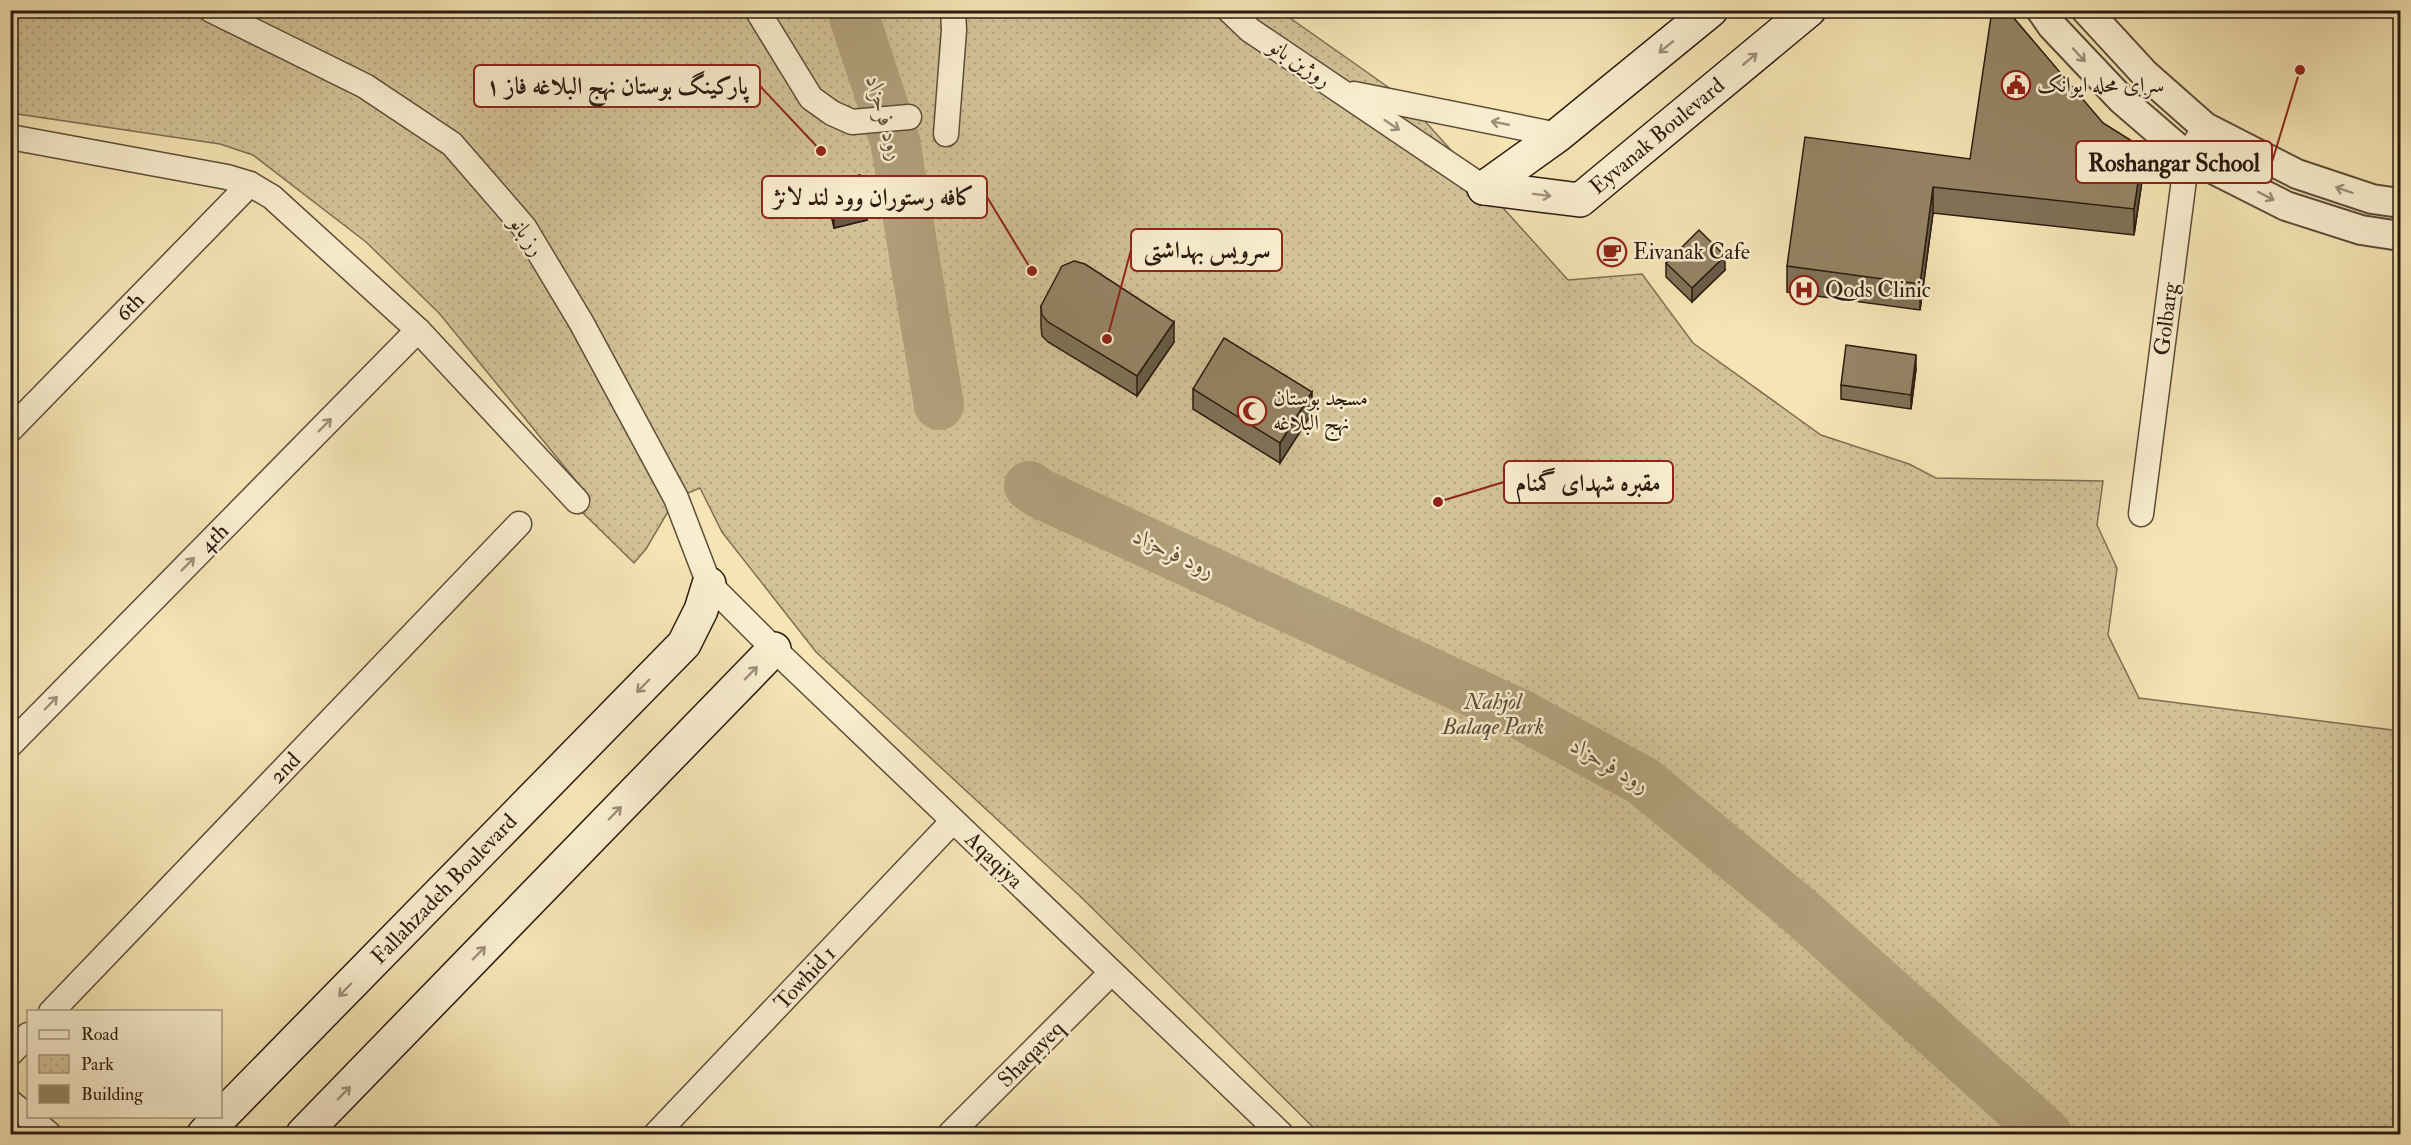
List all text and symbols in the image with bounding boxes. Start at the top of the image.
street label: روژین بانو [1262,31,1337,94]
one-way arrow [1658,41,1674,54]
one-way arrow [2072,47,2086,62]
one-way arrow [1742,53,1758,66]
callout: پارکینگ بوستان نهج البلاغه فاز ۱ [474,65,760,107]
public building icon: سرای محله ایوانک [2000,69,2032,101]
text: پارکینگ بوستان نهج البلاغه فاز ۱ [486,70,750,108]
street label: Eyvanak Boulevard [1584,71,1730,201]
place label: سرای محله ایوانک [2037,71,2164,99]
water label: رود فرحزاد [858,72,912,164]
one-way arrow [1491,117,1510,128]
one-way arrow [1383,119,1400,131]
callout: Roshangar School [2076,141,2272,183]
text: Roshangar School [2088,148,2261,179]
callout: کافه رستوران وود لند لانژ [762,176,987,218]
text: کافه رستوران وود لند لانژ [771,182,974,213]
one-way arrow [2335,183,2354,194]
one-way arrow [1532,190,1552,201]
one-way arrow [2257,191,2275,202]
street label: رز بانو [502,209,551,262]
callout: سرویس بهداشتی [1131,229,1282,271]
text: سرویس بهداشتی [1144,235,1270,267]
cafe icon: Eivanak Cafe [1596,236,1628,268]
place label: Eivanak Cafe [1633,238,1750,266]
hospital icon: Qods Clinic [1788,274,1820,306]
place label: Qods Clinic [1825,276,1931,304]
street label: Golbarg [2148,280,2185,357]
street label: 6th [110,286,151,327]
place label: مسجد بوستان نهج البلاغه [1273,384,1368,442]
mosque icon: مسجد بوستان نهج البلاغه [1236,395,1268,427]
one-way arrow [317,418,332,433]
callout: مقبره شهدای گمنام [1504,461,1673,503]
text: مقبره شهدای گمنام [1515,467,1661,504]
street label: 4th [193,517,235,559]
water label: رود فرحزاد [1128,520,1220,586]
one-way arrow [181,557,195,572]
one-way arrow [744,665,758,680]
one-way arrow [635,679,650,694]
park label: Nahjol Balaqe Park [1441,688,1544,741]
one-way arrow [44,696,58,711]
water label: رود فرحزاد [1564,730,1656,800]
street label: 2nd [263,746,307,790]
one-way arrow [608,805,623,820]
street label: Fallahzadeh Boulevard [365,808,523,970]
street label: Aqaqiya [958,825,1030,895]
street label: Towhid 1 [768,940,842,1016]
one-way arrow [472,945,487,960]
one-way arrow [337,983,352,998]
legend [27,1010,222,1118]
street label: Shaqayeq [992,1014,1071,1093]
text: Road [81,1023,119,1046]
text: Park [81,1053,114,1076]
text: Building [81,1083,144,1106]
one-way arrow [336,1085,351,1100]

